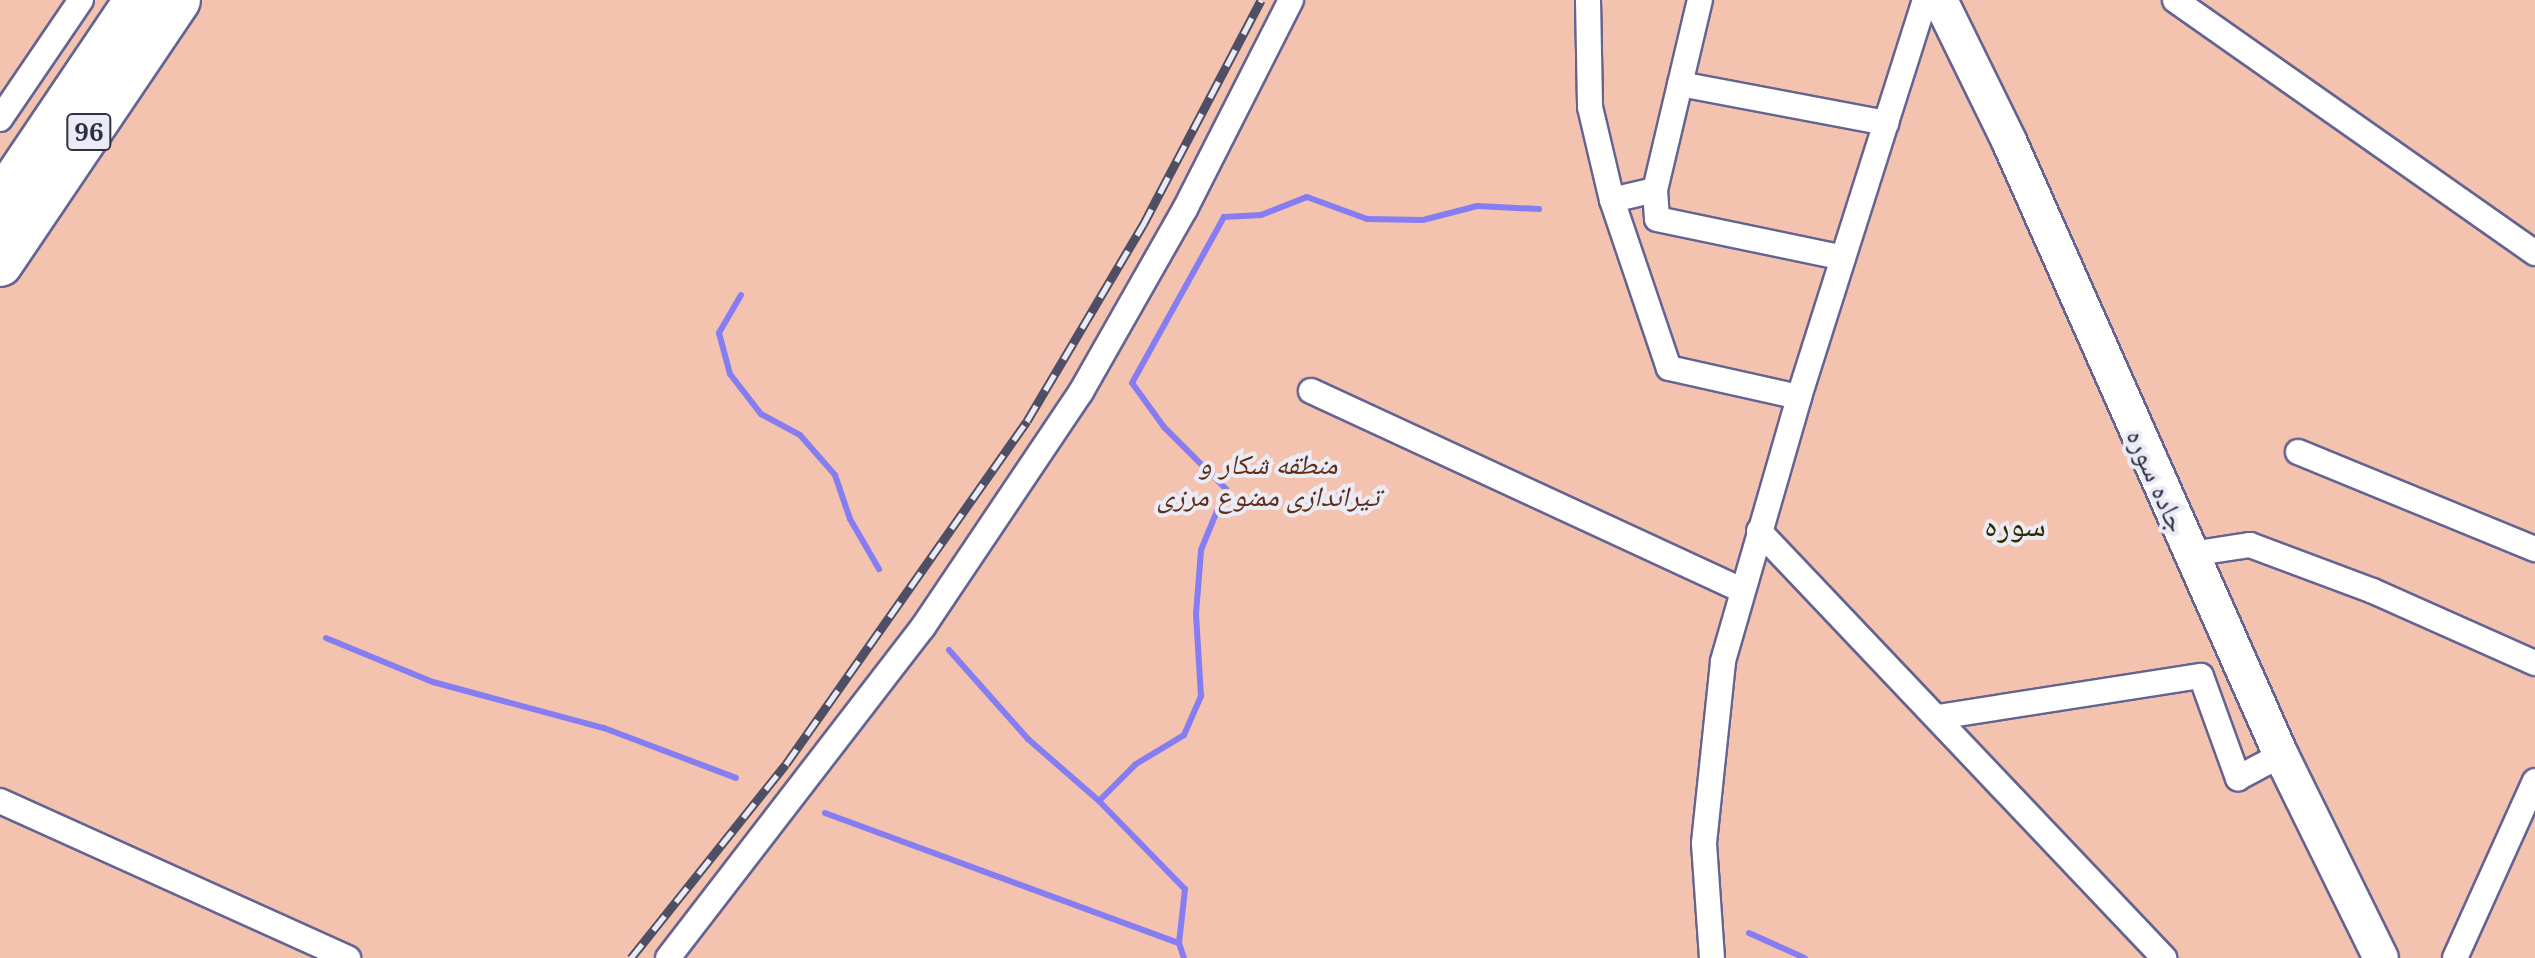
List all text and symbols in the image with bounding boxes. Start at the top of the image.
road number: 96 [65,110,113,154]
street label: جاده سوره [2120,423,2196,537]
park label: منطقه شکار و تیراندازی ممنوع مرزی [1157,446,1379,512]
district label: سوره [1984,505,2046,543]

